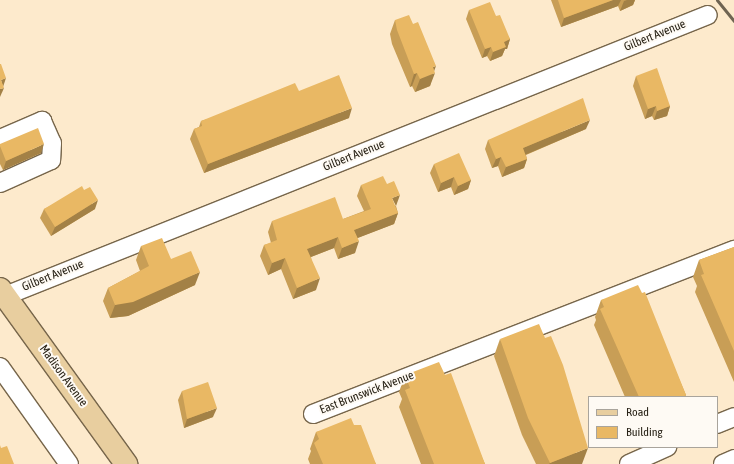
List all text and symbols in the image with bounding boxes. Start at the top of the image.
street label: Gilbert Avenue [622,17,688,55]
street label: Gilbert Avenue [321,137,387,175]
street label: Gilbert Avenue [20,257,86,295]
street label: Madison Avenue [36,342,90,410]
street label: East Brunswick Avenue [318,368,416,418]
legend [588,396,718,448]
text: Road [626,405,649,419]
text: Building [626,425,663,439]

